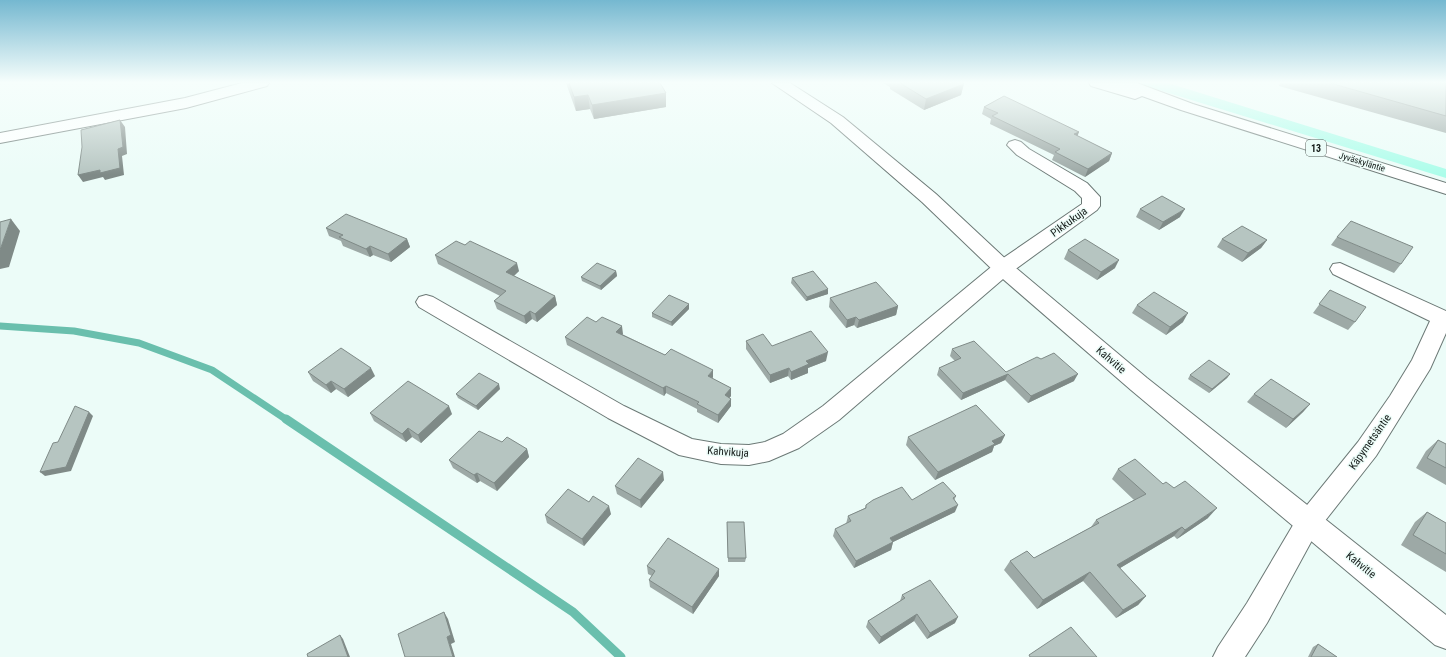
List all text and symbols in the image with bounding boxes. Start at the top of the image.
road number: 13 [1306,140,1326,156]
street label: Jyväskyläntie [1338,150,1386,174]
street label: Pikkukuja [1048,204,1090,240]
street label: Kahvitie [1094,344,1128,376]
street label: Käpymetsäntie [1346,412,1394,472]
street label: Kahvikuja [707,444,749,460]
street label: Kahvitie [1343,549,1379,581]

